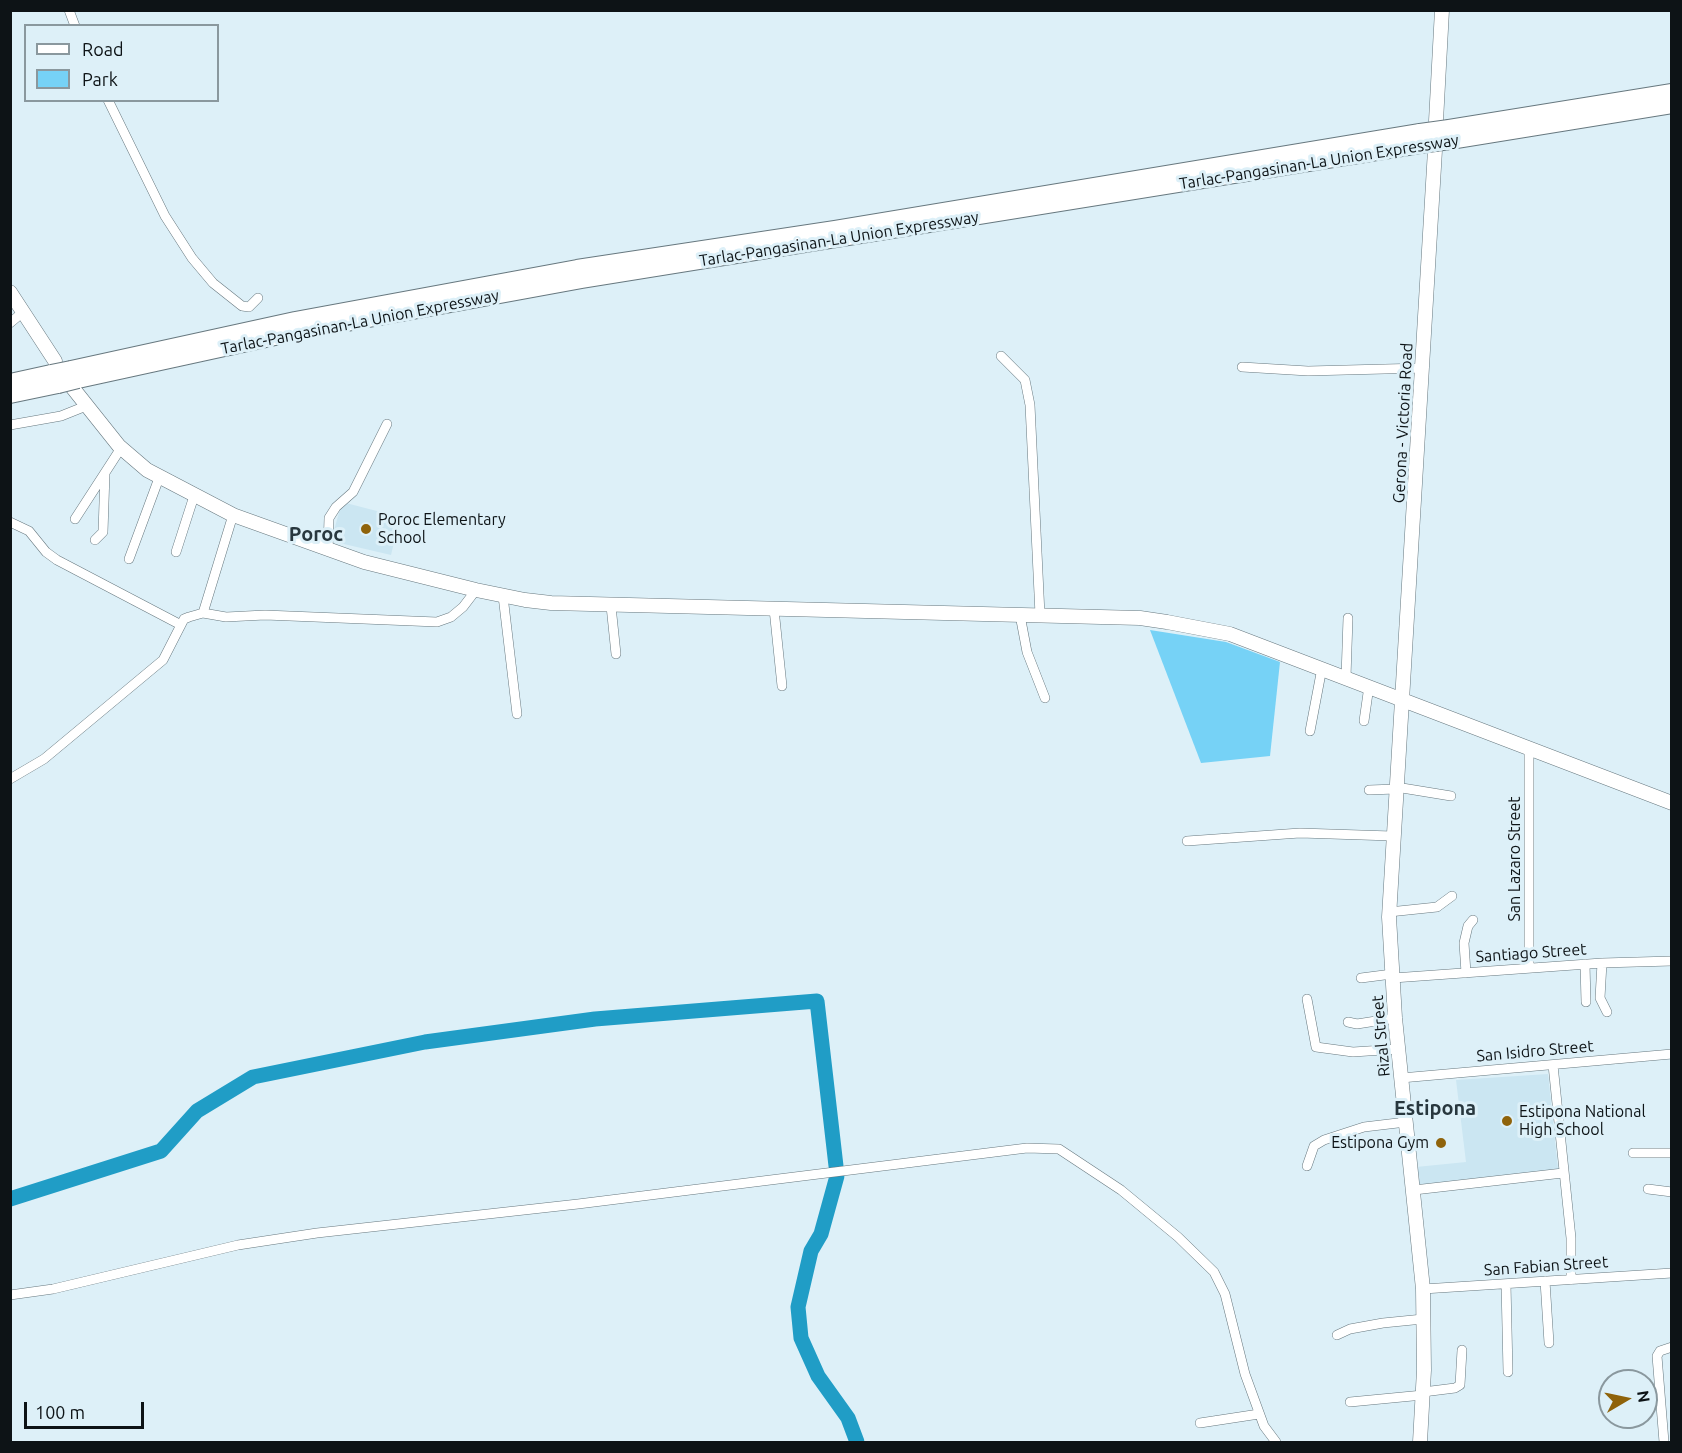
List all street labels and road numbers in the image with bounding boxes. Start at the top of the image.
street label: Tarlac-Pangasinan-La Union Expressway [1178,130,1460,194]
street label: Tarlac-Pangasinan-La Union Expressway [698,207,980,271]
street label: Tarlac-Pangasinan-La Union Expressway [219,286,501,358]
street label: Gerona - Victoria Road [1389,342,1417,504]
street label: San Lazaro Street [1505,796,1525,922]
street label: Santiago Street [1475,940,1587,966]
street label: Rizal Street [1368,994,1394,1078]
street label: San Isidro Street [1476,1036,1594,1066]
street label: San Fabian Street [1483,1252,1609,1280]

